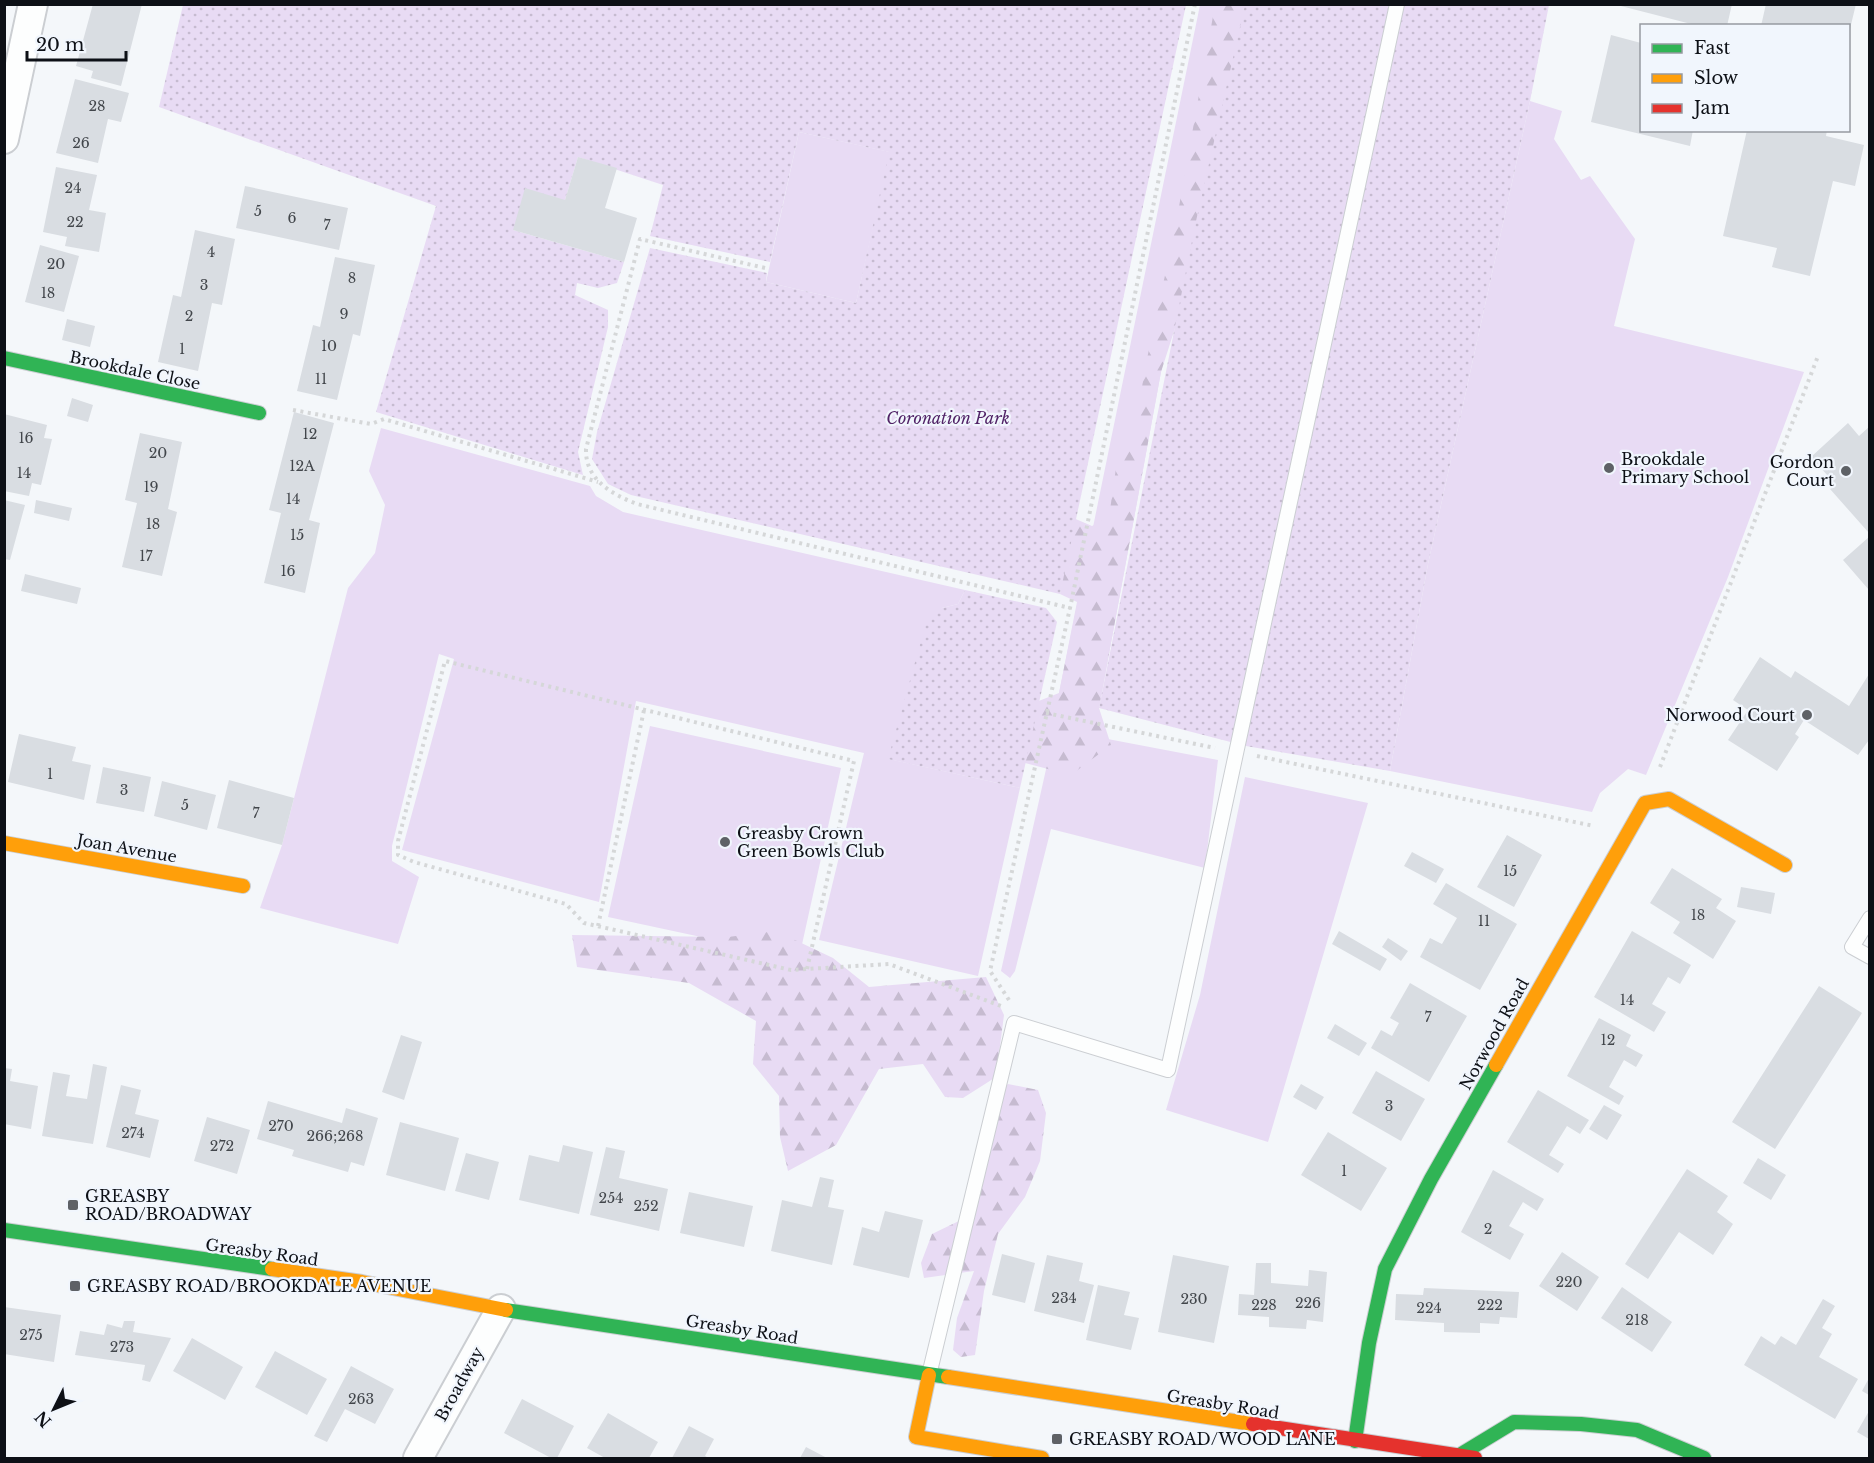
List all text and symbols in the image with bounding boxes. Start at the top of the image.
scale bar [27,24,126,62]
legend [1640,24,1850,132]
text: 20 m [36,34,84,56]
text: Fast [1694,37,1731,59]
text: Slow [1694,67,1739,89]
house number: 28 [88,97,106,115]
text: Jam [1692,97,1730,119]
house number: 26 [72,134,90,152]
house number: 24 [65,179,81,197]
house number: 5 [254,202,262,220]
house number: 6 [287,209,297,227]
house number: 22 [66,213,84,231]
house number: 7 [323,216,331,234]
house number: 4 [207,243,215,261]
house number: 20 [47,255,65,273]
house number: 8 [348,269,356,287]
house number: 3 [200,276,208,294]
house number: 18 [41,284,55,302]
house number: 9 [339,305,349,323]
house number: 2 [185,307,193,325]
house number: 10 [321,337,337,355]
house number: 1 [179,340,185,358]
street label: Brookdale Close [68,346,202,394]
house number: 11 [315,370,327,388]
park label: Coronation Park [886,408,1010,428]
house number: 12 [303,425,317,443]
house number: 16 [18,429,34,447]
house number: 20 [149,444,167,462]
place label: Brookdale Primary School [1621,449,1749,487]
place label: Gordon Court [1770,452,1834,490]
house number: 12A [289,457,315,475]
marker: Brookdale Primary School [1602,461,1616,475]
house number: 14 [17,464,31,482]
marker: Gordon Court [1839,464,1853,478]
house number: 19 [143,478,159,496]
house number: 14 [286,490,300,508]
house number: 18 [146,515,160,533]
house number: 15 [290,526,304,544]
house number: 17 [139,547,154,565]
house number: 16 [280,562,296,580]
place label: Norwood Court [1666,705,1795,725]
marker: Norwood Court [1800,708,1814,722]
house number: 1 [47,765,53,783]
house number: 3 [120,781,128,799]
house number: 5 [181,796,189,814]
house number: 7 [252,804,260,822]
place label: Greasby Crown Green Bowls Club [737,823,885,861]
street label: Joan Avenue [74,829,179,867]
marker: Greasby Crown Green Bowls Club [718,835,732,849]
house number: 15 [1503,862,1517,880]
house number: 18 [1691,906,1705,924]
house number: 11 [1478,912,1490,930]
street label: Norwood Road [1455,975,1533,1093]
house number: 14 [1620,991,1634,1009]
house number: 7 [1424,1008,1432,1026]
house number: 12 [1601,1031,1615,1049]
house number: 3 [1385,1097,1393,1115]
house number: 270 [268,1117,294,1135]
house number: 274 [121,1124,145,1142]
house number: 266;268 [306,1127,364,1145]
house number: 272 [210,1137,234,1155]
house number: 1 [1341,1162,1347,1180]
place label: GREASBY ROAD/BROADWAY [85,1186,252,1224]
house number: 254 [599,1189,623,1207]
house number: 252 [633,1197,659,1215]
marker: GREASBY ROAD/BROADWAY [66,1198,80,1212]
house number: 2 [1484,1220,1492,1238]
street label: Greasby Road [204,1234,320,1270]
house number: 220 [1555,1273,1583,1291]
place label: GREASBY ROAD/BROOKDALE AVENUE [87,1276,431,1296]
marker: GREASBY ROAD/BROOKDALE AVENUE [68,1279,82,1293]
house number: 234 [1051,1289,1077,1307]
house number: 230 [1180,1290,1208,1308]
house number: 226 [1295,1294,1321,1312]
house number: 228 [1251,1296,1277,1314]
house number: 222 [1477,1296,1503,1314]
house number: 224 [1416,1299,1442,1317]
street label: Greasby Road [684,1310,800,1348]
house number: 218 [1625,1311,1649,1329]
house number: 275 [19,1326,43,1344]
house number: 273 [110,1338,134,1356]
street label: Broadway [430,1343,488,1425]
north arrow [24,1379,84,1439]
street label: Greasby Road [1165,1385,1281,1423]
house number: 263 [348,1390,374,1408]
text: N [31,1407,55,1432]
place label: GREASBY ROAD/WOOD LANE [1069,1429,1336,1449]
marker: GREASBY ROAD/WOOD LANE [1050,1432,1064,1446]

